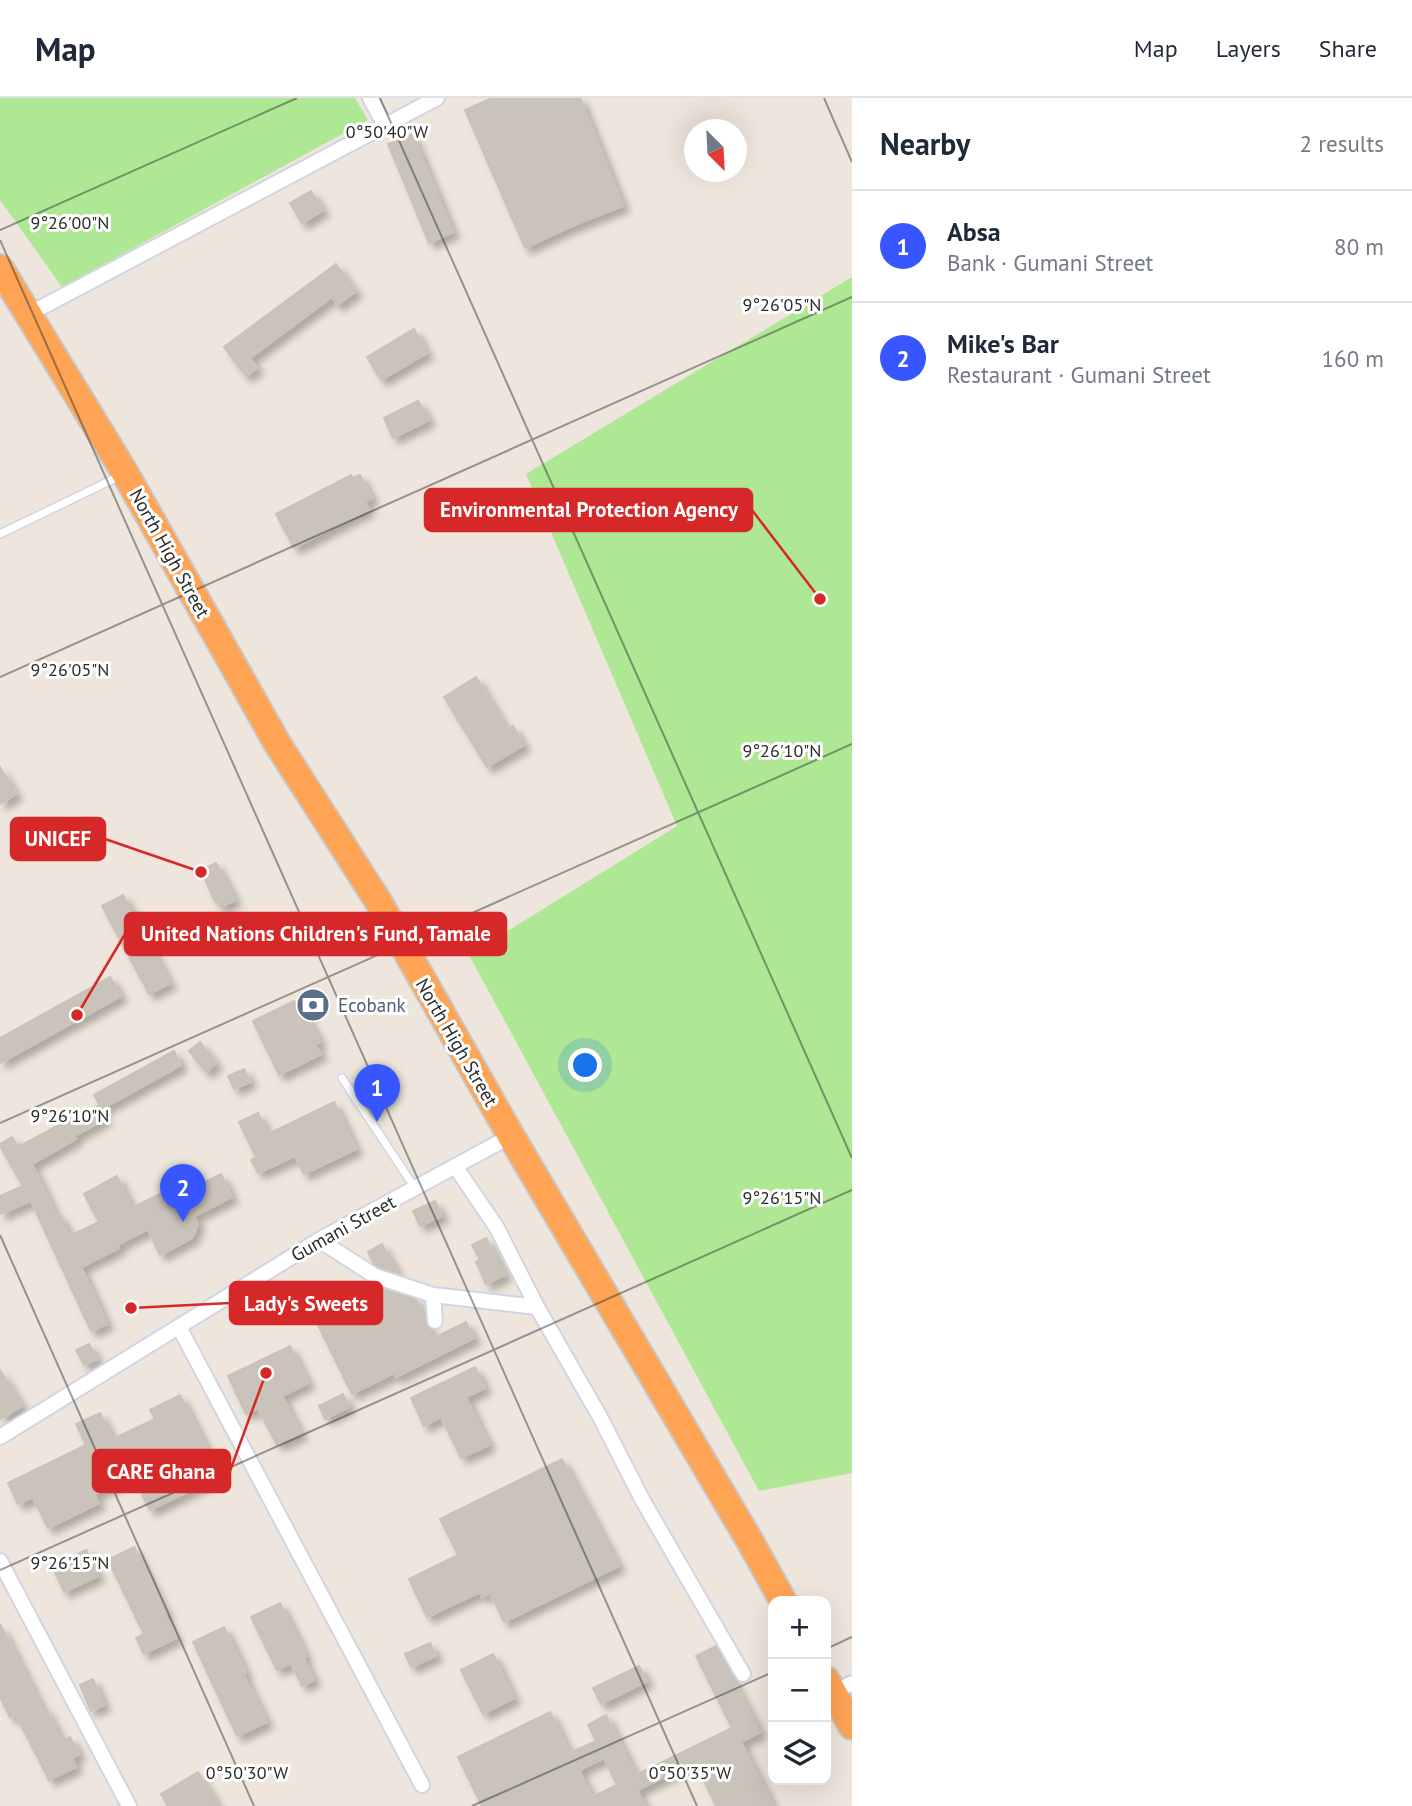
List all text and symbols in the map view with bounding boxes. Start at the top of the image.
text: Map [35,27,96,70]
text: Map [1134,33,1178,64]
text: Layers [1216,33,1281,64]
text: Share [1319,33,1377,64]
north arrow [684,119,747,182]
text: 0°50'40"W [346,120,428,143]
text: Nearby [880,124,970,163]
text: 2 results [1300,129,1384,158]
text: 9°26'00"N [31,211,109,234]
text: Absa [947,215,1001,248]
text: 1 [896,232,910,261]
text: 80 m [1334,232,1384,261]
text: Bank · Gumani Street [947,248,1153,277]
text: 9°26'05"N [743,293,821,316]
text: Mike's Bar [947,327,1059,360]
text: 2 [896,344,910,373]
text: 160 m [1322,344,1384,373]
text: Restaurant · Gumani Street [947,360,1211,389]
street label: North High Street [125,484,216,622]
callout: Environmental Protection Agency [425,489,752,531]
text: Environmental Protection Agency [440,496,739,523]
text: 9°26'05"N [31,658,109,681]
text: 9°26'10"N [743,739,821,762]
callout: UNICEF [11,818,105,860]
text: UNICEF [25,825,91,852]
callout: United Nations Children's Fund, Tamale [125,913,506,955]
text: United Nations Children's Fund, Tamale [141,920,491,947]
street label: North High Street [411,974,504,1111]
bank icon: Ecobank [294,986,332,1024]
place label: Ecobank [338,993,406,1017]
your location [568,1048,602,1082]
pin: 1 [354,1064,400,1122]
text: 9°26'10"N [31,1104,109,1127]
pin: 2 [160,1164,206,1222]
text: 9°26'15"N [743,1186,821,1209]
street label: Gumani Street [287,1189,400,1267]
callout: Lady's Sweets [230,1282,382,1324]
text: Lady's Sweets [244,1290,368,1317]
callout: CARE Ghana [93,1450,230,1492]
text: CARE Ghana [107,1458,215,1485]
text: 9°26'15"N [31,1551,109,1574]
map controls [768,1596,831,1785]
button: + [768,1596,831,1659]
button: − [768,1659,831,1722]
button: layers [768,1722,831,1785]
text: 0°50'30"W [206,1761,288,1784]
text: 0°50'35"W [649,1761,731,1784]

